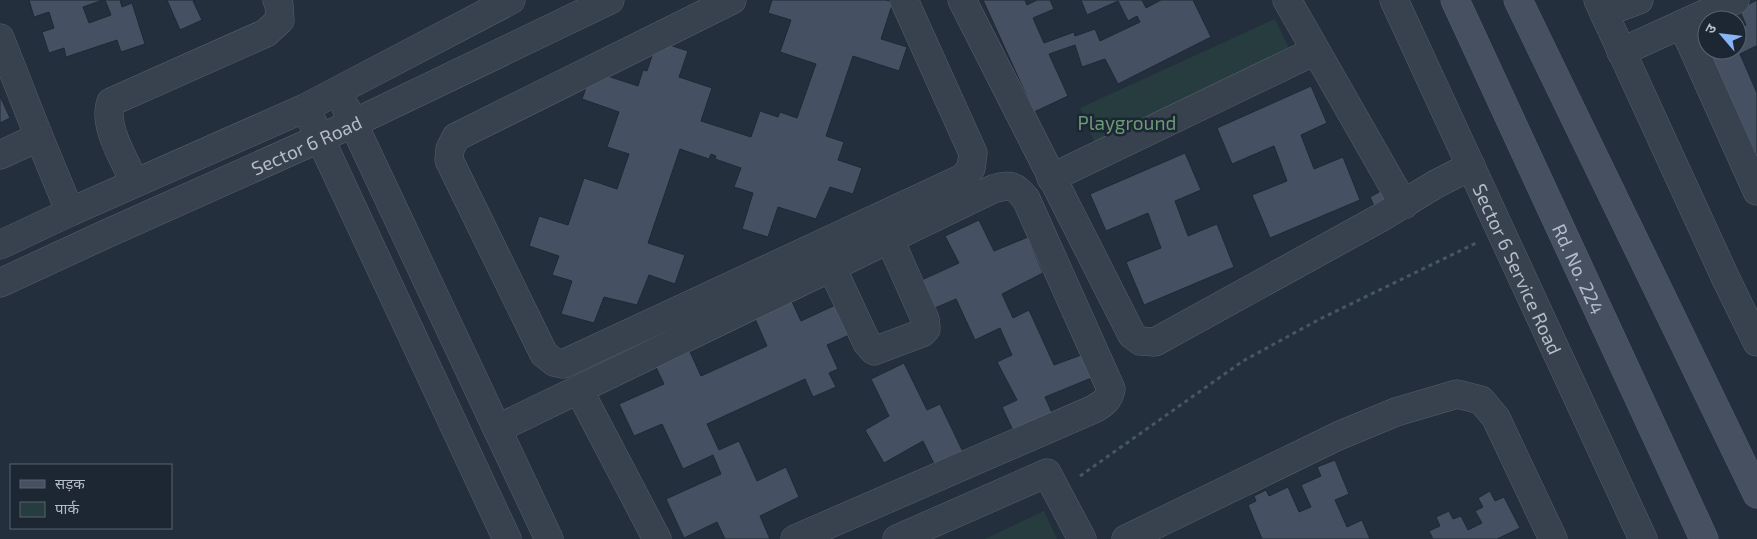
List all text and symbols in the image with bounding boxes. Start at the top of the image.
north arrow [1697,10,1747,60]
text: उ [1701,20,1720,36]
street label: Sector 6 Road [247,110,365,179]
park label: Playground [1078,111,1176,134]
street label: Sector 6 Service Road [1469,180,1567,358]
street label: Rd. No. 224 [1548,220,1610,318]
legend [10,464,172,529]
text: सड़क [55,474,85,492]
text: पार्क [55,499,79,517]

